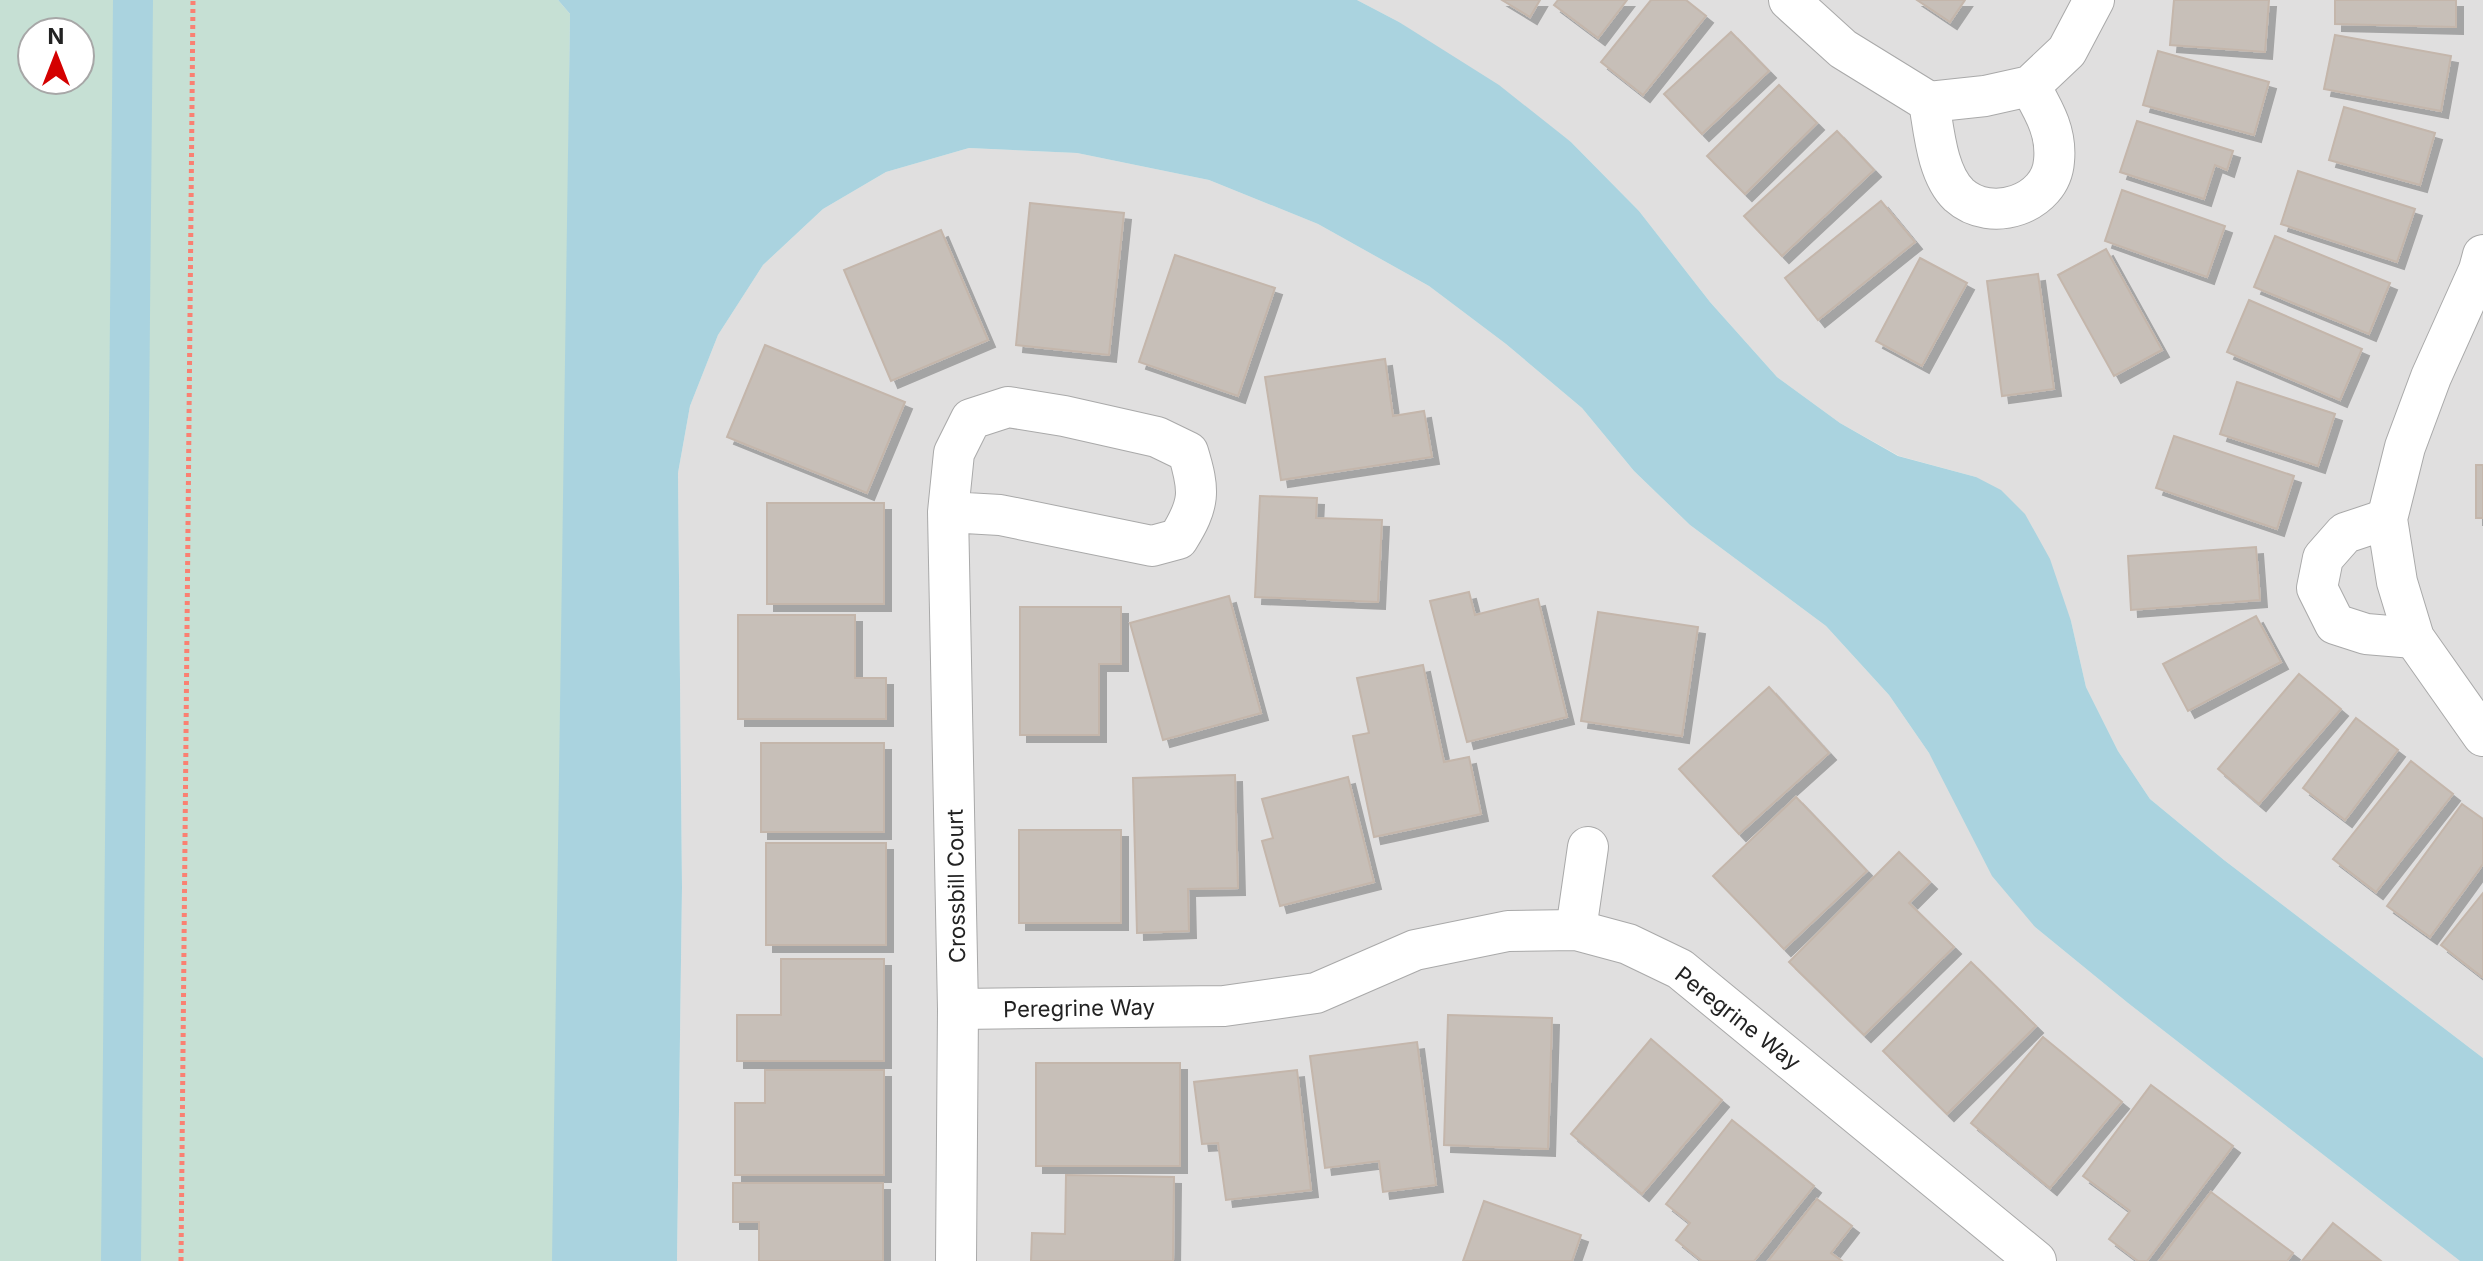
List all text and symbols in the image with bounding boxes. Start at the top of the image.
north arrow [16,16,96,96]
text: N [48,23,64,49]
street label: Crossbill Court [942,809,970,963]
street label: Peregrine Way [1670,961,1806,1075]
street label: Peregrine Way [1003,994,1155,1022]

